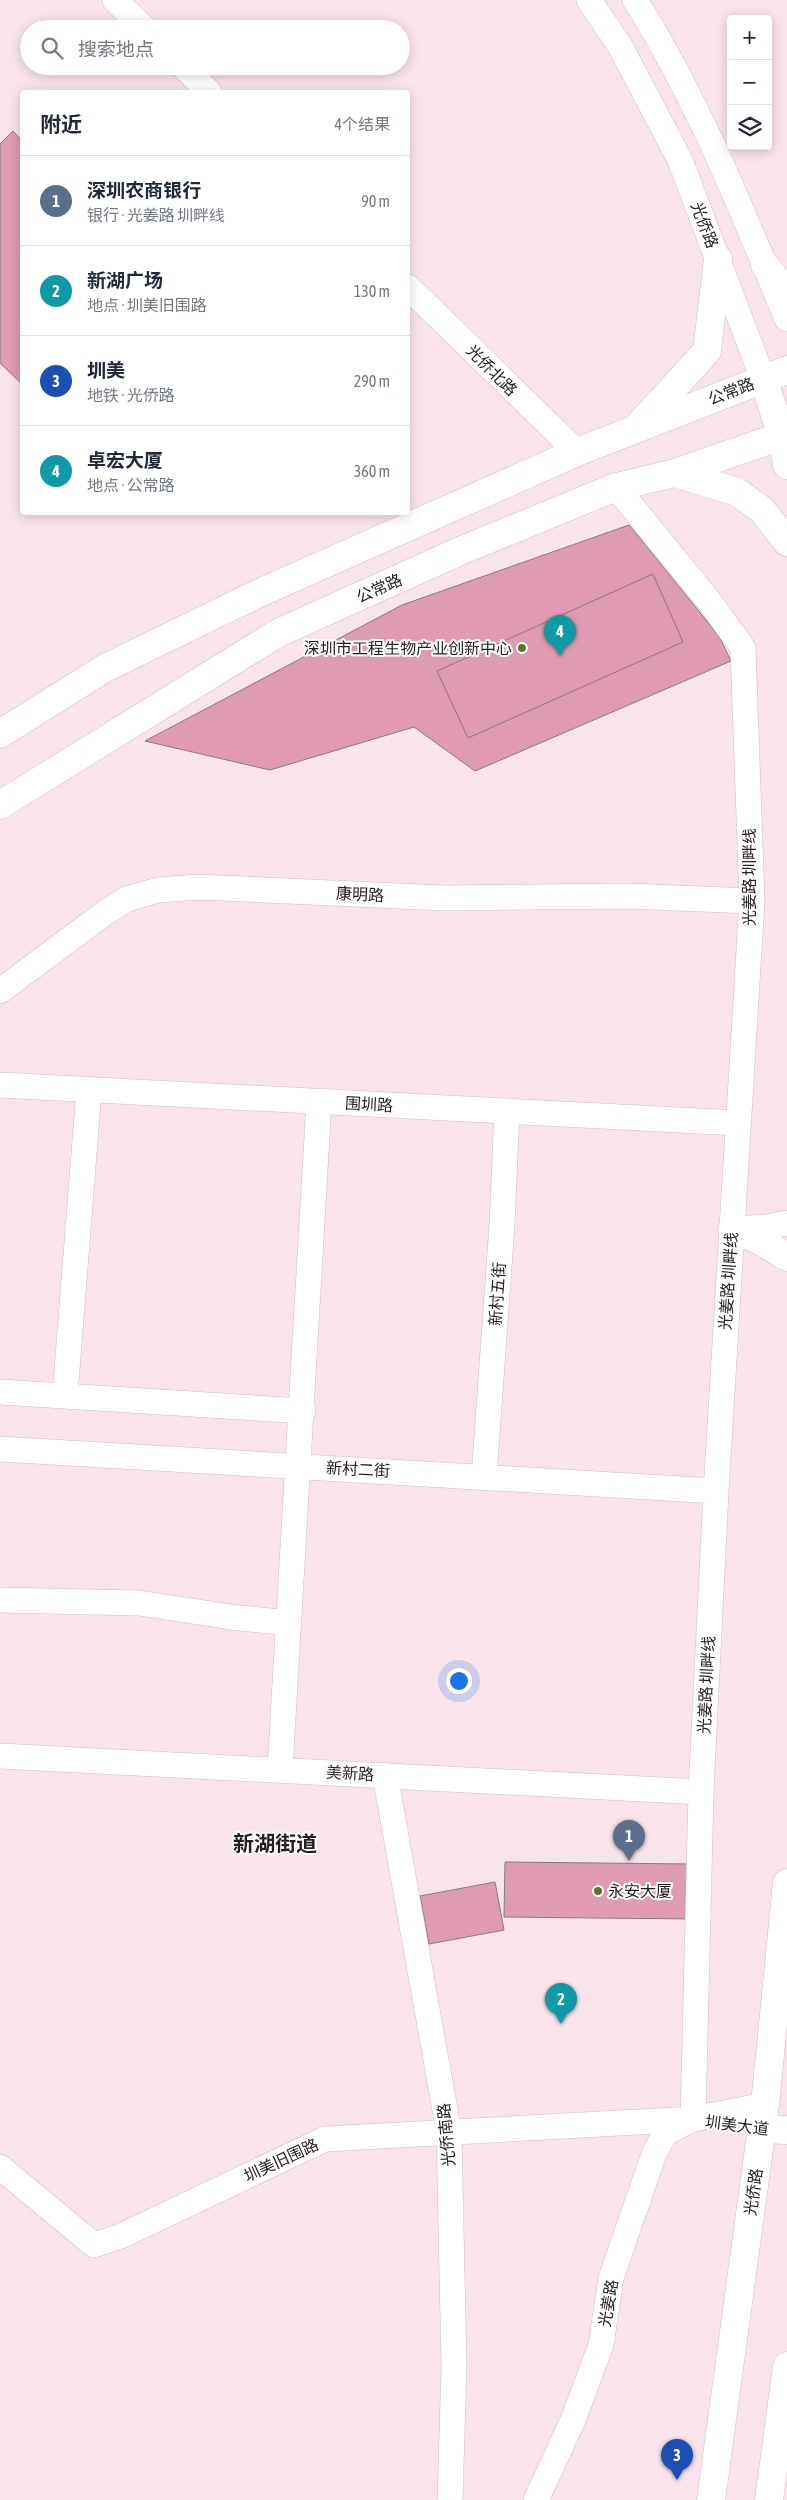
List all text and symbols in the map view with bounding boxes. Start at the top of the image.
map controls [727,15,772,150]
button: + [727,15,772,60]
search box [20,20,410,75]
icon: search [38,34,66,62]
text: 搜索地点 [78,38,154,60]
button: − [727,60,772,105]
button: layers [727,105,772,150]
text: 附近 [40,112,82,136]
text: 4个结果 [334,115,390,133]
text: 深圳农商银行 [87,179,201,201]
text: 1 [52,192,60,210]
text: 90 m [361,192,390,210]
street label: 光侨路 [688,199,722,251]
text: 银行 · 光姜路 圳畔线 [87,206,225,224]
text: 新湖广场 [87,269,163,291]
text: 2 [52,282,60,300]
text: 130 m [354,282,390,300]
text: 地点 · 圳美旧围路 [87,296,207,314]
street label: 光侨北路 [463,341,521,399]
text: 圳美 [87,359,125,381]
text: 3 [52,372,60,390]
text: 290 m [354,372,390,390]
street label: 公常路 [705,374,757,408]
text: 地铁 · 光侨路 [87,386,175,404]
text: 卓宏大厦 [87,449,163,471]
text: 4 [52,462,60,480]
text: 360 m [354,462,390,480]
text: 地点 · 公常路 [87,476,175,494]
street label: 公常路 [353,570,405,606]
pin: 4 [544,615,576,656]
place label: 深圳市工程生物产业创新中心 [304,639,512,657]
marker: 深圳市工程生物产业创新中心 [516,642,528,654]
street label: 光姜路 圳畔线 [740,828,758,926]
street label: 康明路 [336,884,384,904]
street label: 围圳路 [345,1094,393,1114]
street label: 光姜路 圳畔线 [716,1231,740,1331]
street label: 新村五街 [486,1261,508,1327]
street label: 新村二街 [326,1458,390,1480]
street label: 光姜路 圳畔线 [694,1635,718,1735]
your location [446,1668,472,1694]
street label: 美新路 [326,1763,374,1783]
pin: 1 [613,1820,645,1861]
district label: 新湖街道 [233,1831,317,1855]
place label: 永安大厦 [608,1882,672,1900]
marker: 永安大厦 [592,1885,604,1897]
pin: 2 [545,1983,577,2024]
street label: 光侨南路 [434,2102,458,2168]
street label: 圳美大道 [704,2112,770,2138]
street label: 圳美旧围路 [241,2135,321,2185]
street label: 光侨路 [741,2167,765,2217]
street label: 光姜路 [595,2278,621,2328]
pin: 3 [661,2439,693,2480]

